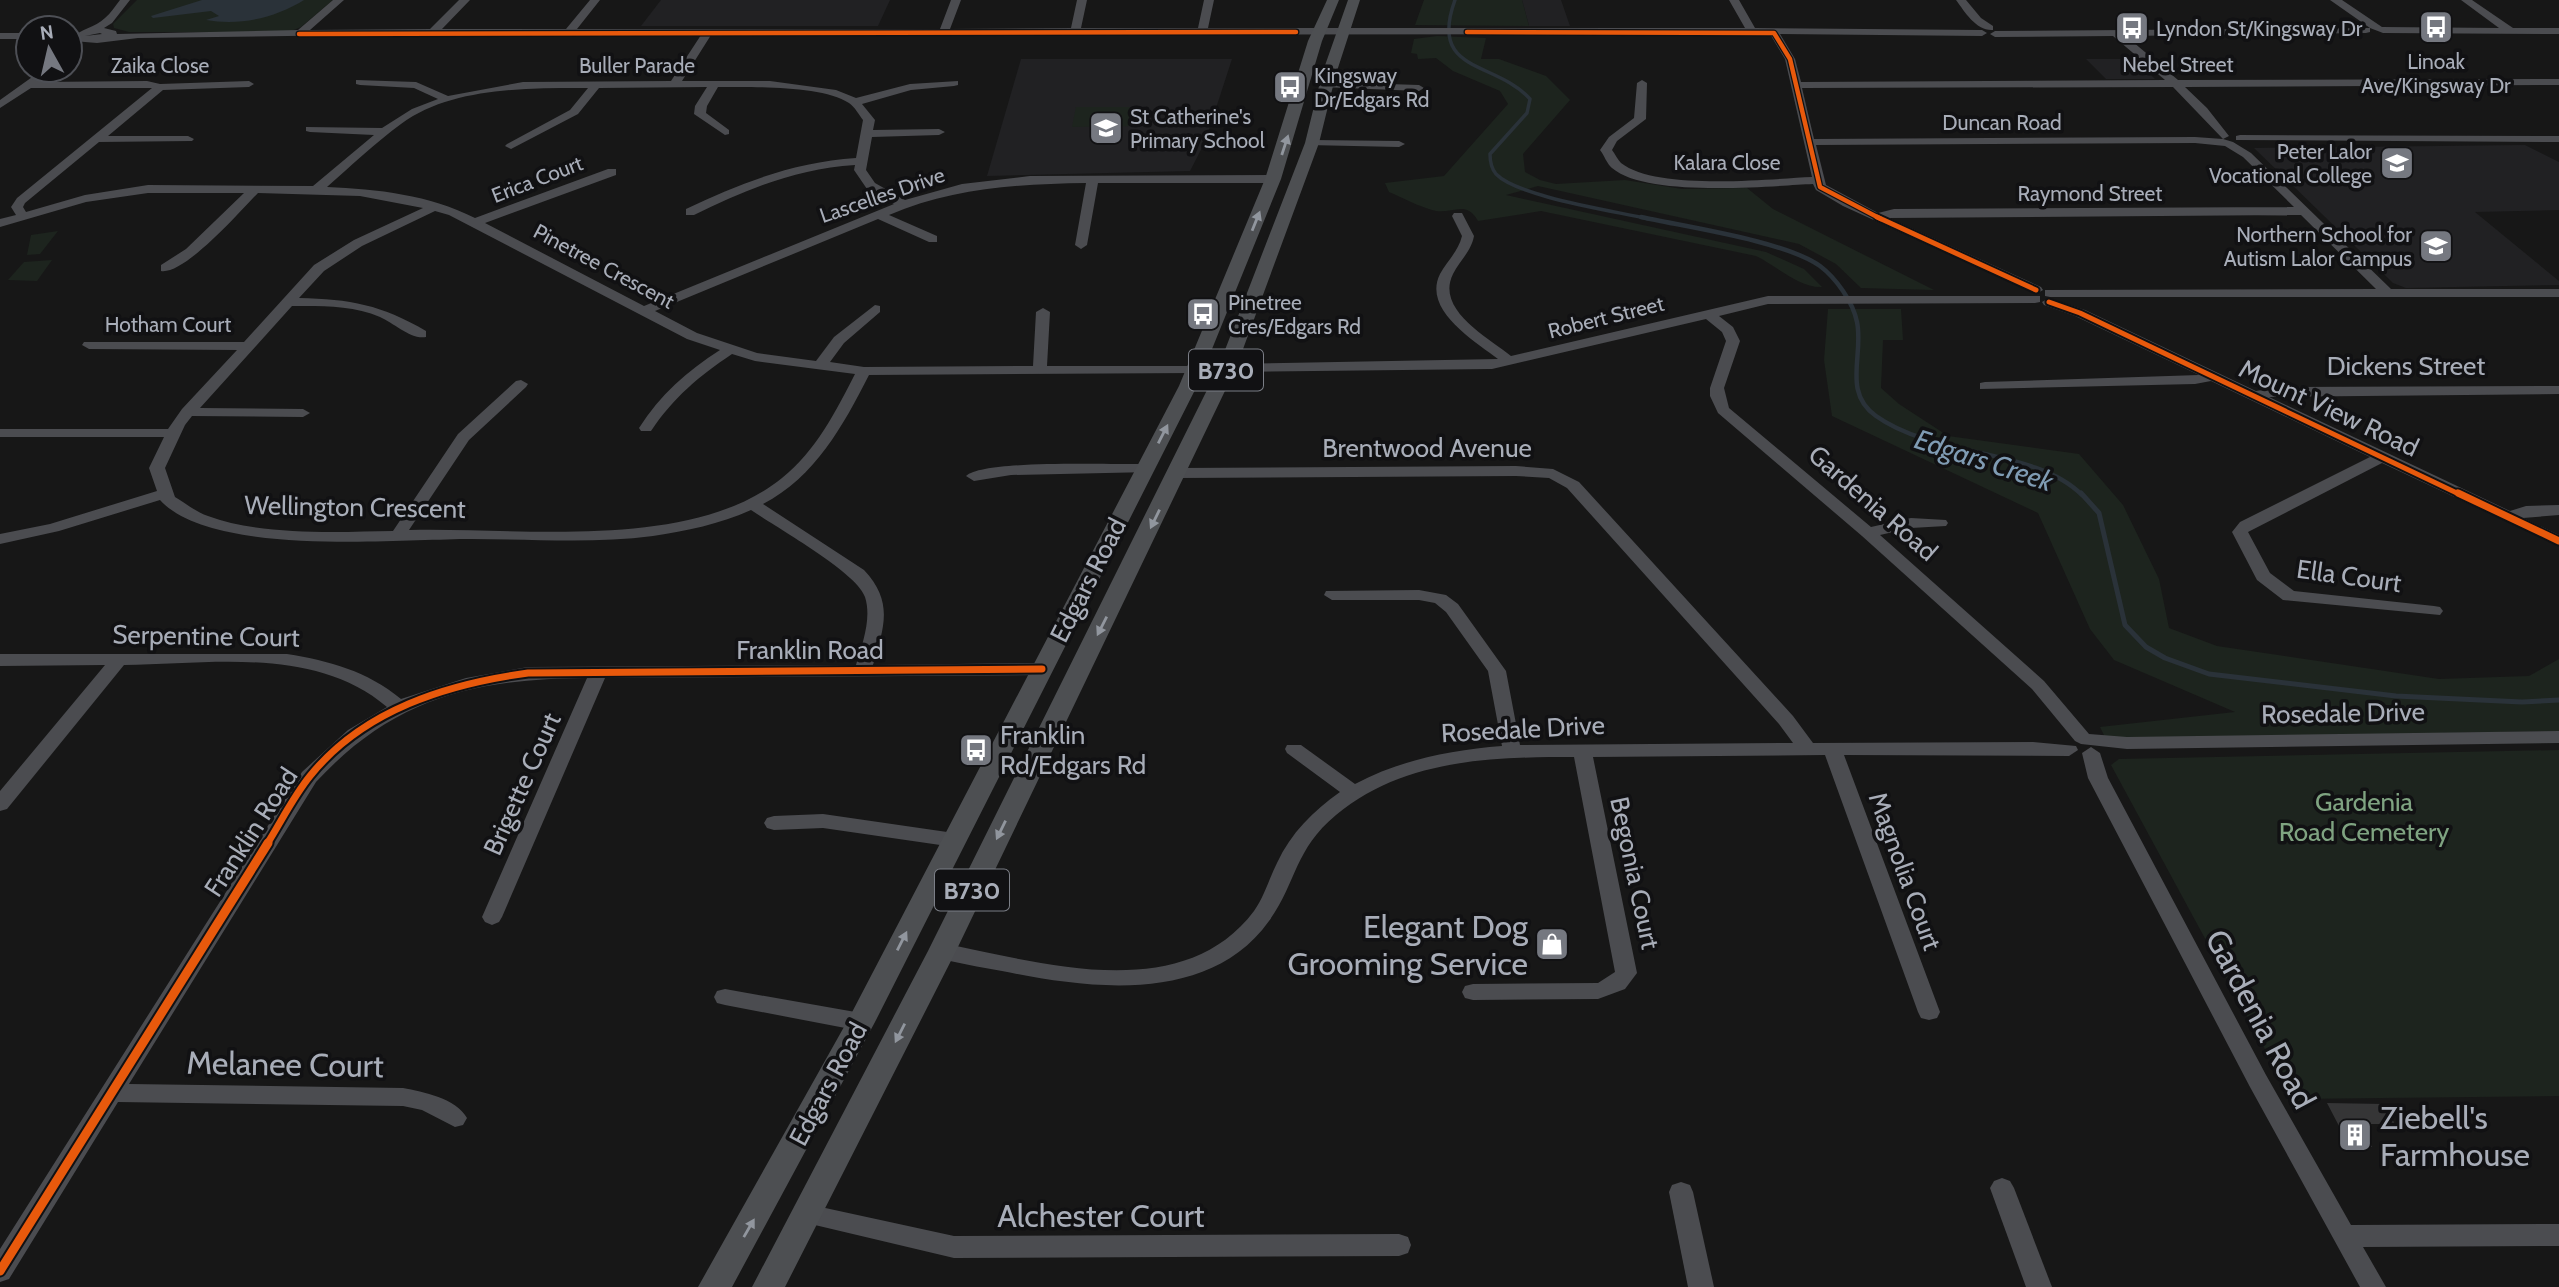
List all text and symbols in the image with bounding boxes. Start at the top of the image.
bus stop icon: Linoak Ave/Kingsway Dr [2417,8,2455,46]
bus stop icon: Lyndon St/Kingsway Dr [2113,9,2151,47]
north arrow [14,14,84,84]
place label: Lyndon St/Kingsway Dr [2156,16,2363,41]
text: N [38,20,55,45]
place label: Linoak Ave/Kingsway Dr [2361,49,2511,98]
street label: Nebel Street [2122,52,2234,77]
street label: Zaika Close [111,53,210,78]
street label: Buller Parade [579,53,695,78]
place label: Kingsway Dr/Edgars Rd [1314,63,1429,112]
bus stop icon: Kingsway Dr/Edgars Rd [1271,68,1309,106]
place label: St Catherine's Primary School [1130,104,1265,153]
school or university icon: St Catherine's Primary School [1087,109,1125,147]
street label: Duncan Road [1942,110,2062,135]
one-way arrow [1280,134,1290,155]
place label: Peter Lalor Vocational College [2209,139,2372,188]
school or university icon: Peter Lalor Vocational College [2378,144,2416,182]
street label: Erica Court [488,150,586,208]
street label: Kalara Close [1673,150,1781,175]
street label: Lascelles Drive [816,162,948,228]
street label: Raymond Street [2018,181,2162,206]
one-way arrow [1251,210,1262,231]
street label: Pinetree Crescent [529,218,679,314]
place label: Northern School for Autism Lalor Campus [2224,222,2412,271]
school or university icon: Northern School for Autism Lalor Campus [2417,227,2455,265]
place label: Pinetree Cres/Edgars Rd [1228,290,1361,339]
street label: Robert Street [1545,291,1667,343]
bus stop icon: Pinetree Cres/Edgars Rd [1184,295,1222,333]
street label: Hotham Court [105,312,231,337]
road number: B730 [1189,349,1263,390]
street label: Dickens Street [2327,350,2485,382]
street label: Mount View Road [2234,352,2424,464]
water label: Edgars Creek [1910,422,2058,499]
one-way arrow [1158,424,1169,444]
street label: Brentwood Avenue [1322,432,1532,464]
street label: Gardenia Road [1802,438,1944,568]
street label: Wellington Crescent [244,489,466,525]
one-way arrow [1150,509,1161,529]
street label: Edgars Road [1043,513,1133,647]
street label: Ella Court [2295,553,2404,599]
one-way arrow [1096,616,1107,636]
street label: Serpentine Court [112,618,300,654]
street label: Franklin Road [736,634,884,666]
street label: Rosedale Drive [2261,696,2425,730]
street label: Brigette Court [476,708,568,860]
street label: Rosedale Drive [1440,709,1606,749]
place label: Franklin Rd/Edgars Rd [1000,719,1146,781]
bus stop icon: Franklin Rd/Edgars Rd [957,731,995,769]
street label: Franklin Road [197,761,305,903]
park label: Gardenia Road Cemetery [2279,786,2449,848]
street label: Magnolia Court [1862,788,1948,955]
street label: Begonia Court [1603,794,1667,952]
one-way arrow [996,820,1007,840]
road number: B730 [935,870,1009,910]
place label: Elegant Dog Grooming Service [1288,907,1529,983]
street label: Gardenia Road [2197,923,2325,1115]
shop icon: Elegant Dog Grooming Service [1533,925,1571,963]
one-way arrow [897,931,908,951]
street label: Edgars Road [782,1017,874,1151]
one-way arrow [894,1023,905,1043]
street label: Melanee Court [186,1043,384,1085]
place label: Ziebell's Farmhouse [2380,1098,2530,1174]
building icon: Ziebell's Farmhouse [2336,1116,2374,1154]
street label: Alchester Court [997,1196,1205,1235]
one-way arrow [743,1218,755,1238]

